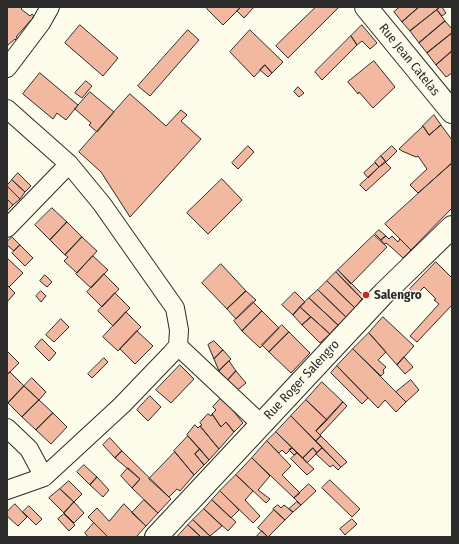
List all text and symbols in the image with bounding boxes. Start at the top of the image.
street label: Rue Jean Catelas [375,21,443,99]
place label: Salengro [374,287,422,303]
marker: Salengro [361,290,371,300]
street label: Rue Roger Salengro [261,337,343,423]

